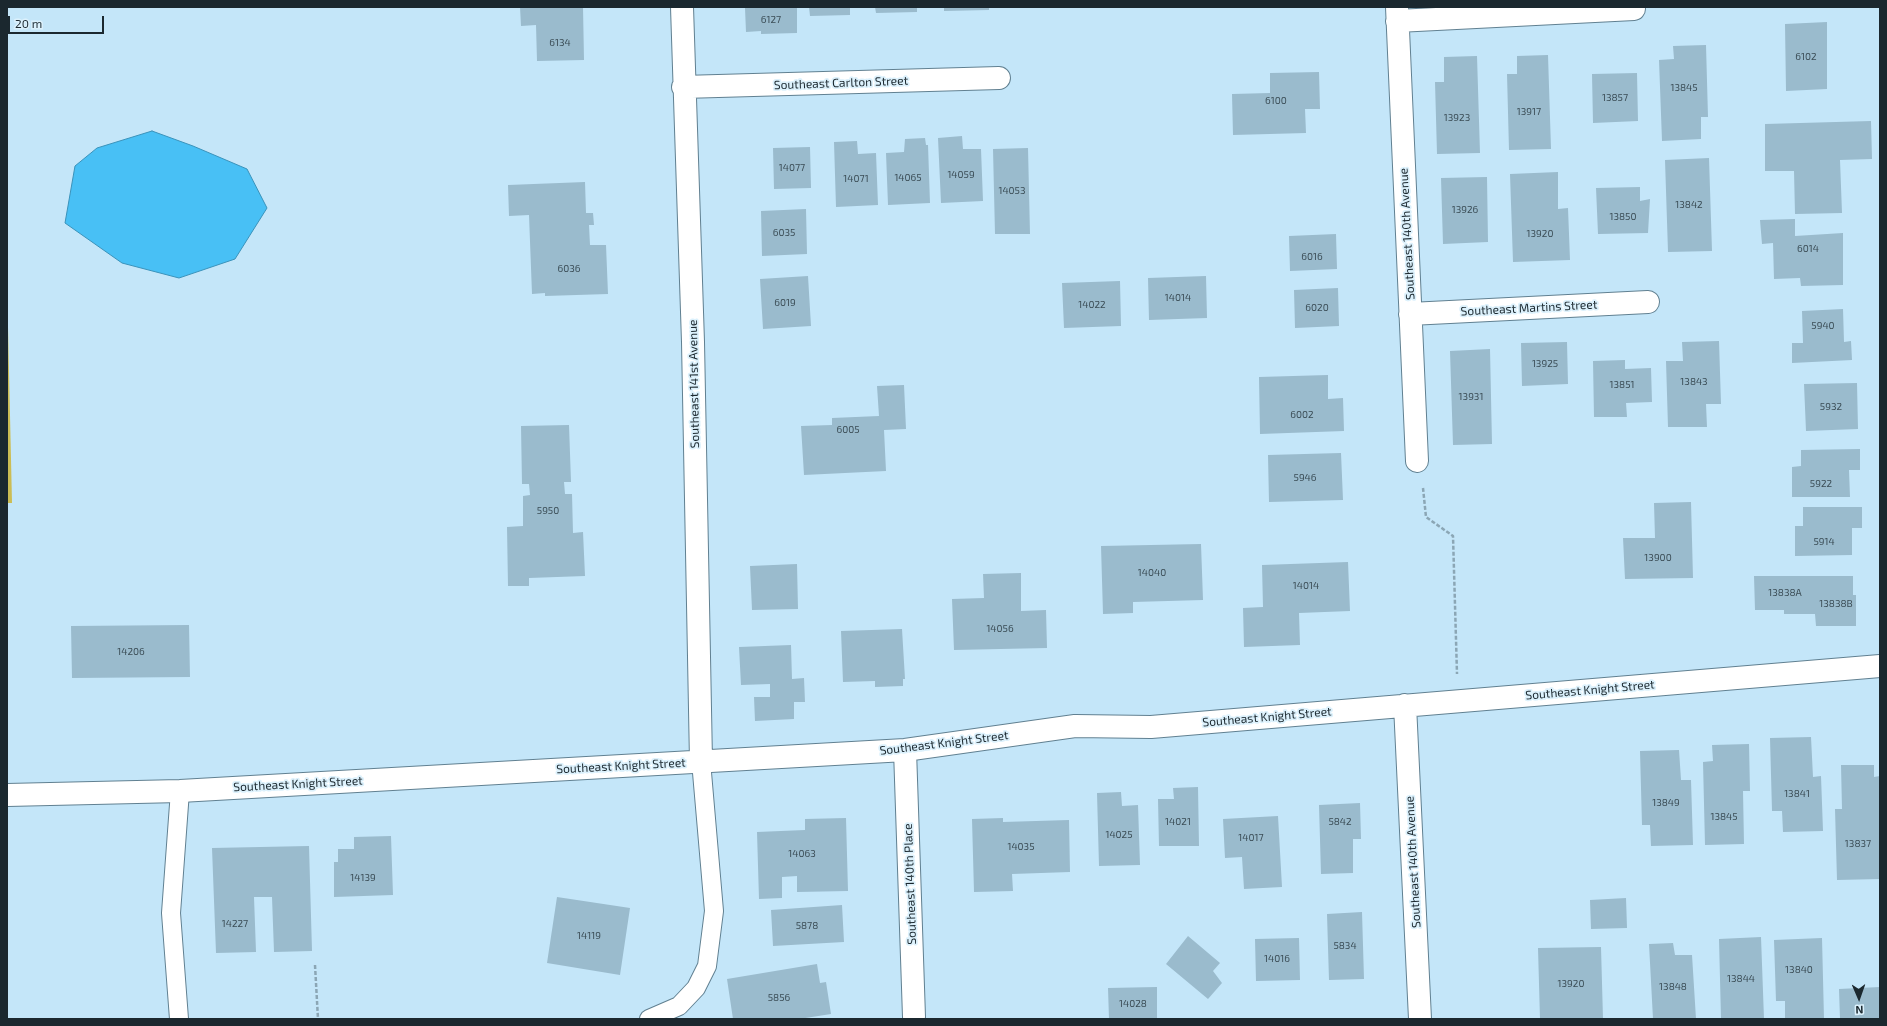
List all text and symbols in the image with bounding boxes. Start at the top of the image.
scale bar [10,8,106,34]
house number: 6127 [761,14,781,26]
text: 20 m [15,16,42,30]
house number: 6134 [549,37,571,49]
house number: 6102 [1795,51,1817,63]
street label: Southeast Carlton Street [774,73,908,93]
house number: 13845 [1670,82,1698,94]
house number: 13857 [1602,92,1628,104]
house number: 6100 [1265,95,1287,107]
house number: 13917 [1517,106,1541,118]
house number: 13923 [1444,112,1470,124]
house number: 14077 [779,162,805,174]
street label: Southeast 140th Avenue [1396,168,1418,300]
house number: 14059 [947,169,975,181]
house number: 14065 [894,172,922,184]
house number: 14071 [843,173,869,185]
house number: 14053 [998,185,1026,197]
house number: 13842 [1675,199,1703,211]
house number: 13926 [1452,204,1478,216]
house number: 13850 [1610,211,1636,223]
house number: 6035 [773,227,795,239]
house number: 13920 [1527,228,1553,240]
house number: 6014 [1797,243,1819,255]
house number: 6016 [1301,251,1323,263]
house number: 6036 [557,263,581,275]
house number: 14014 [1165,292,1191,304]
house number: 6019 [774,297,796,309]
street label: Southeast Martins Street [1460,297,1598,319]
house number: 14022 [1078,299,1106,311]
house number: 6020 [1305,302,1329,314]
street label: Southeast 141st Avenue [686,319,702,449]
house number: 5940 [1811,320,1835,332]
house number: 13925 [1532,358,1558,370]
house number: 13843 [1680,376,1708,388]
house number: 13851 [1610,379,1634,391]
house number: 13931 [1459,391,1483,403]
house number: 5932 [1820,401,1842,413]
house number: 6002 [1290,409,1314,421]
house number: 6005 [836,424,860,436]
house number: 5946 [1294,472,1316,484]
house number: 5922 [1810,478,1832,490]
house number: 5950 [537,505,559,517]
house number: 5914 [1813,536,1835,548]
house number: 13900 [1644,552,1672,564]
house number: 14040 [1138,567,1166,579]
house number: 14014 [1293,580,1319,592]
house number: 13838A [1768,587,1802,599]
house number: 13838B [1819,598,1853,610]
house number: 14056 [986,623,1014,635]
house number: 14206 [117,646,145,658]
street label: Southeast Knight Street [1525,677,1655,703]
street label: Southeast Knight Street [1202,704,1332,730]
street label: Southeast Knight Street [879,728,1009,758]
street label: Southeast Knight Street [556,755,686,777]
street label: Southeast Knight Street [233,773,363,795]
house number: 13841 [1784,788,1810,800]
street label: Southeast 140th Avenue [1402,796,1424,928]
house number: 13849 [1652,797,1680,809]
house number: 13845 [1710,811,1738,823]
house number: 14021 [1165,816,1191,828]
house number: 5842 [1328,816,1352,828]
street label: Southeast 140th Place [901,823,919,945]
house number: 14025 [1105,829,1133,841]
house number: 14017 [1238,832,1264,844]
house number: 13837 [1845,838,1871,850]
house number: 14035 [1007,841,1035,853]
house number: 14063 [788,848,816,860]
house number: 14139 [350,872,376,884]
house number: 14227 [222,918,248,930]
house number: 5878 [796,920,818,932]
house number: 14119 [577,930,601,942]
house number: 5834 [1333,940,1357,952]
house number: 14016 [1264,953,1290,965]
house number: 13840 [1785,964,1813,976]
house number: 13844 [1727,973,1755,985]
house number: 13920 [1558,978,1584,990]
north arrow [1839,978,1879,1018]
house number: 13848 [1659,981,1687,993]
house number: 5856 [768,992,790,1004]
house number: 14028 [1119,998,1147,1010]
text: N [1855,1004,1864,1017]

